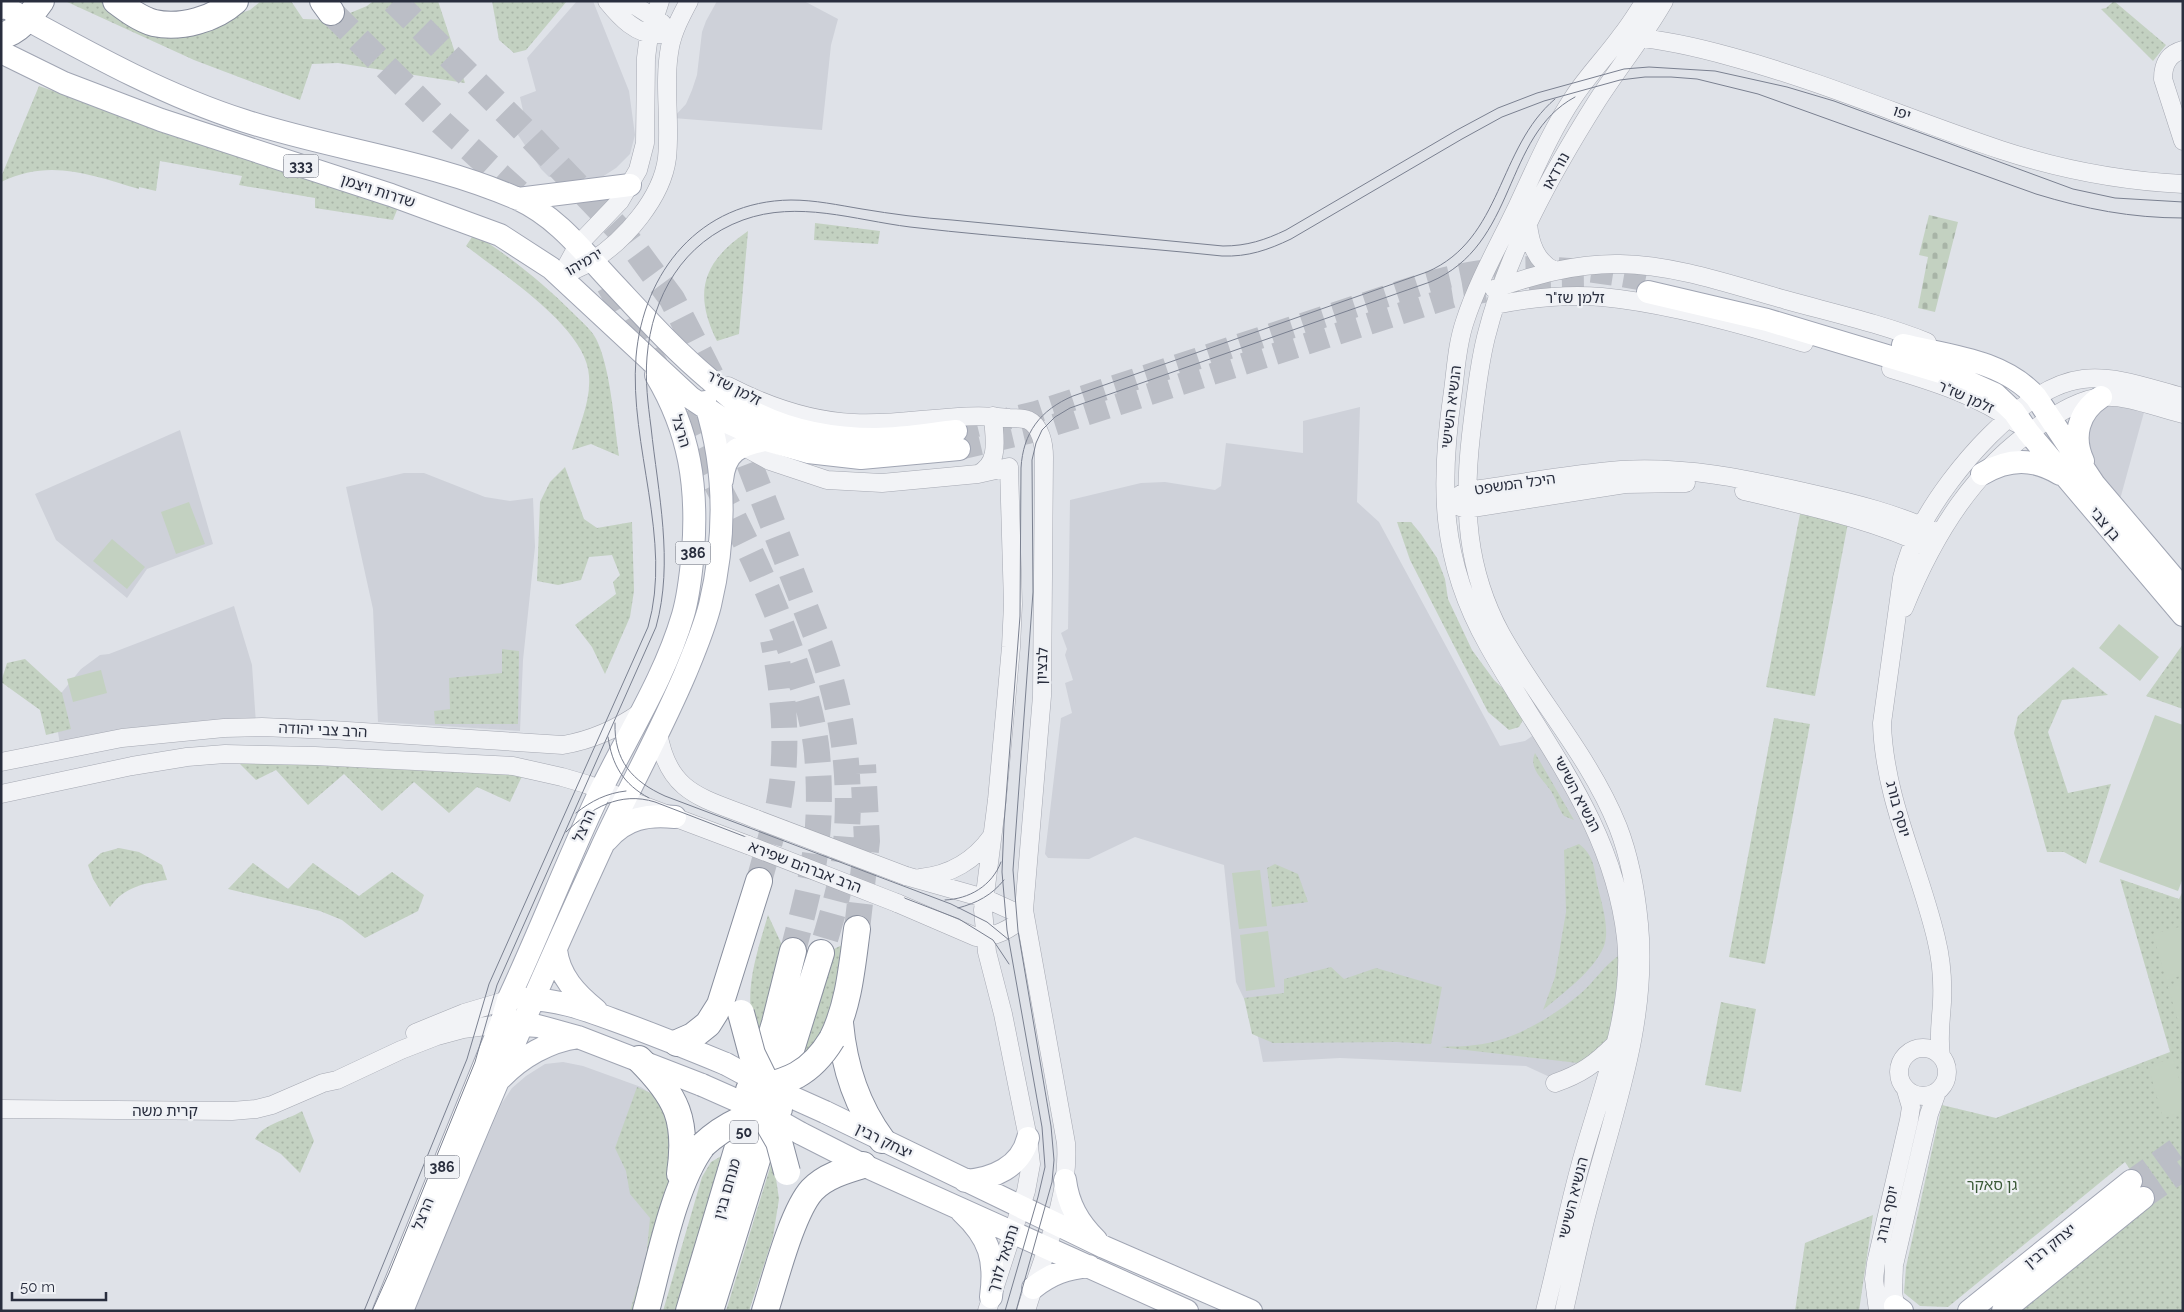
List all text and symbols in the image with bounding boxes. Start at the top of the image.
street label: יפו [1891,102,1913,124]
street label: נורדאו [1538,149,1574,193]
road number: 333 [284,154,318,178]
street label: שדרות ויצמן [339,171,417,211]
street label: ירמיהו [562,244,606,280]
street label: זלמן שז"ר [1545,289,1605,307]
street label: הנשיא השישי [1437,364,1465,450]
street label: זלמן שז"ר [703,366,765,410]
street label: זלמן שז"ר [1935,377,1997,417]
street label: הרצל [668,412,694,450]
street label: היכל המשפט [1473,469,1557,499]
street label: בן צבי [2086,504,2124,545]
road number: 386 [676,542,710,564]
street label: לבציון [1032,647,1052,685]
street label: הרב צבי יהודה [278,719,368,741]
street label: הנשיא השישי [1549,753,1605,835]
street label: יוסף בורג [1882,779,1914,839]
street label: הרצל [569,807,599,845]
street label: הרב אברהם שפירא [746,837,864,897]
street label: קרית משה [132,1102,198,1120]
road number: 50 [730,1120,758,1144]
street label: יצחק רבין [853,1120,915,1162]
street label: הנשיא השישי [1554,1155,1592,1241]
road number: 386 [424,1156,460,1178]
street label: מנחם בגין [710,1156,744,1222]
park label: גן סאקר [1967,1176,2018,1194]
street label: יוסף בורג [1872,1184,1902,1244]
street label: הרצל [408,1195,438,1233]
street label: יצחק רבין [2021,1220,2079,1272]
street label: נתנאל לורך [984,1223,1022,1295]
scale bar [12,1270,106,1302]
text: 50 m [20,1278,55,1296]

